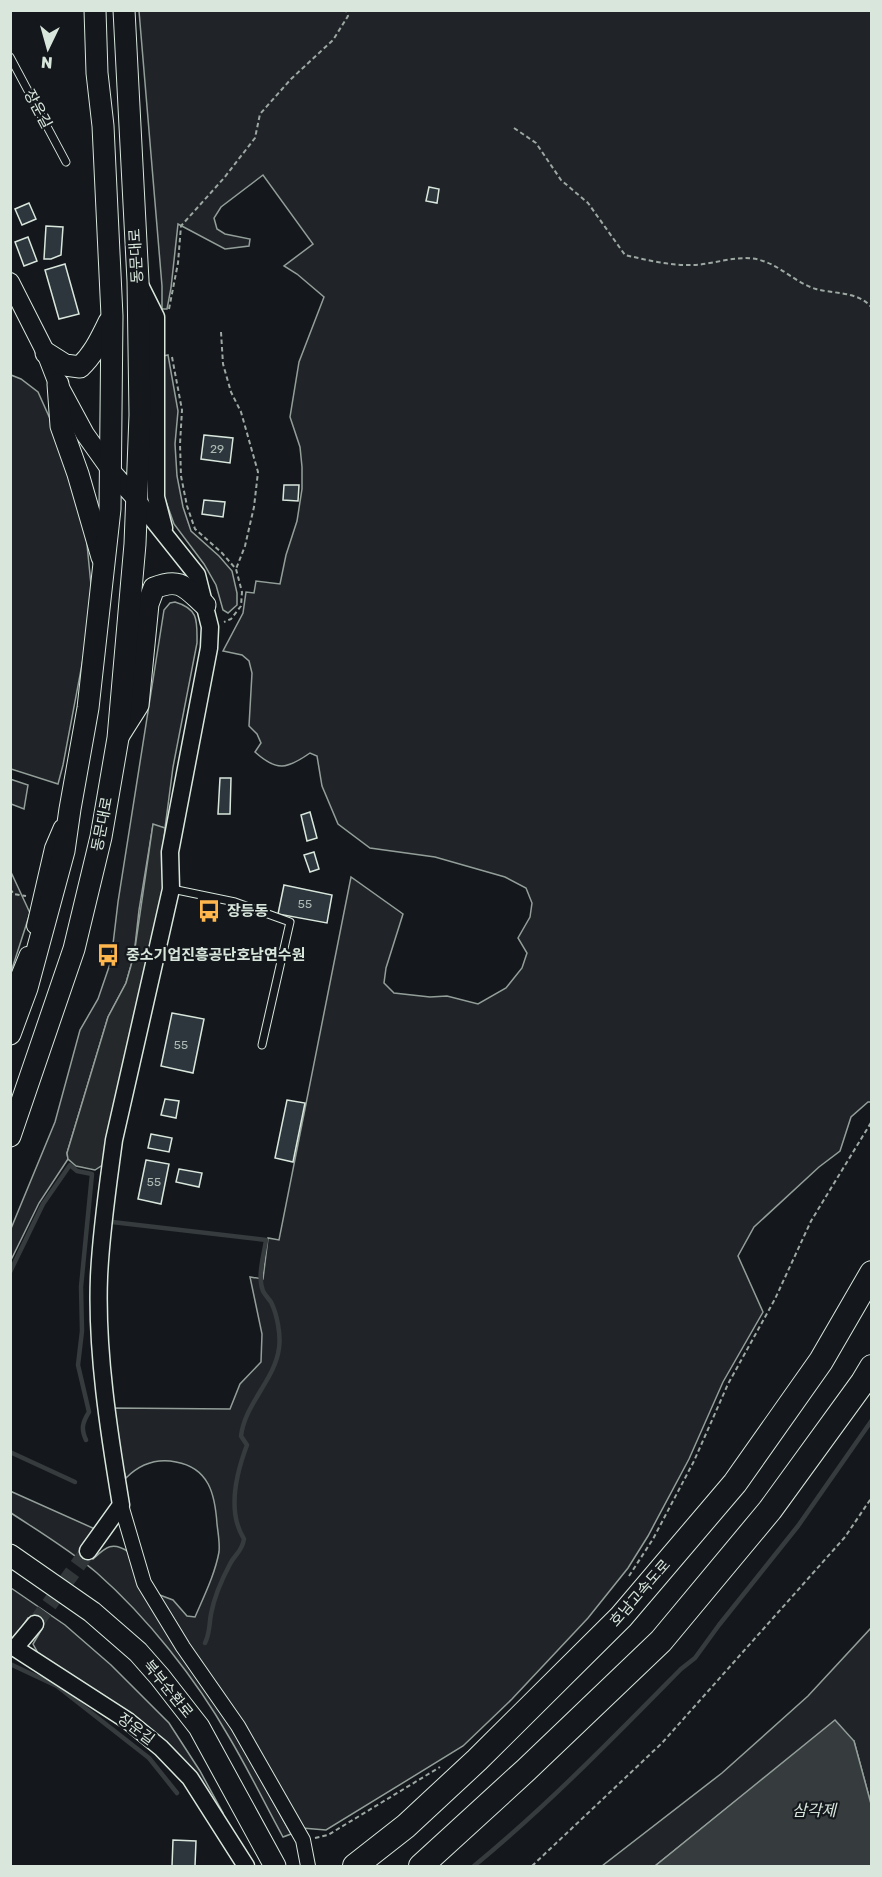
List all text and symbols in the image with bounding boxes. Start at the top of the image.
north arrow [18,18,78,78]
text: N [40,52,53,72]
street label: 장운길 [20,86,56,132]
street label: 동문대로 [126,228,146,284]
house number: 29 [210,442,224,456]
street label: 동문대로 [88,795,116,853]
house number: 55 [298,897,312,911]
bus stop icon: 장등동 [196,898,222,924]
place label: 장등동 [227,902,269,920]
bus stop icon: 중소기업진흥공단호남연수원 [95,942,121,968]
place label: 중소기업진흥공단호남연수원 [126,946,305,964]
house number: 55 [174,1038,188,1052]
house number: 55 [147,1175,161,1189]
street label: 호남고속도로 [606,1556,674,1630]
street label: 북부순환로 [139,1657,197,1721]
street label: 장운길 [114,1709,158,1749]
water label: 삼각제 [792,1801,838,1820]

